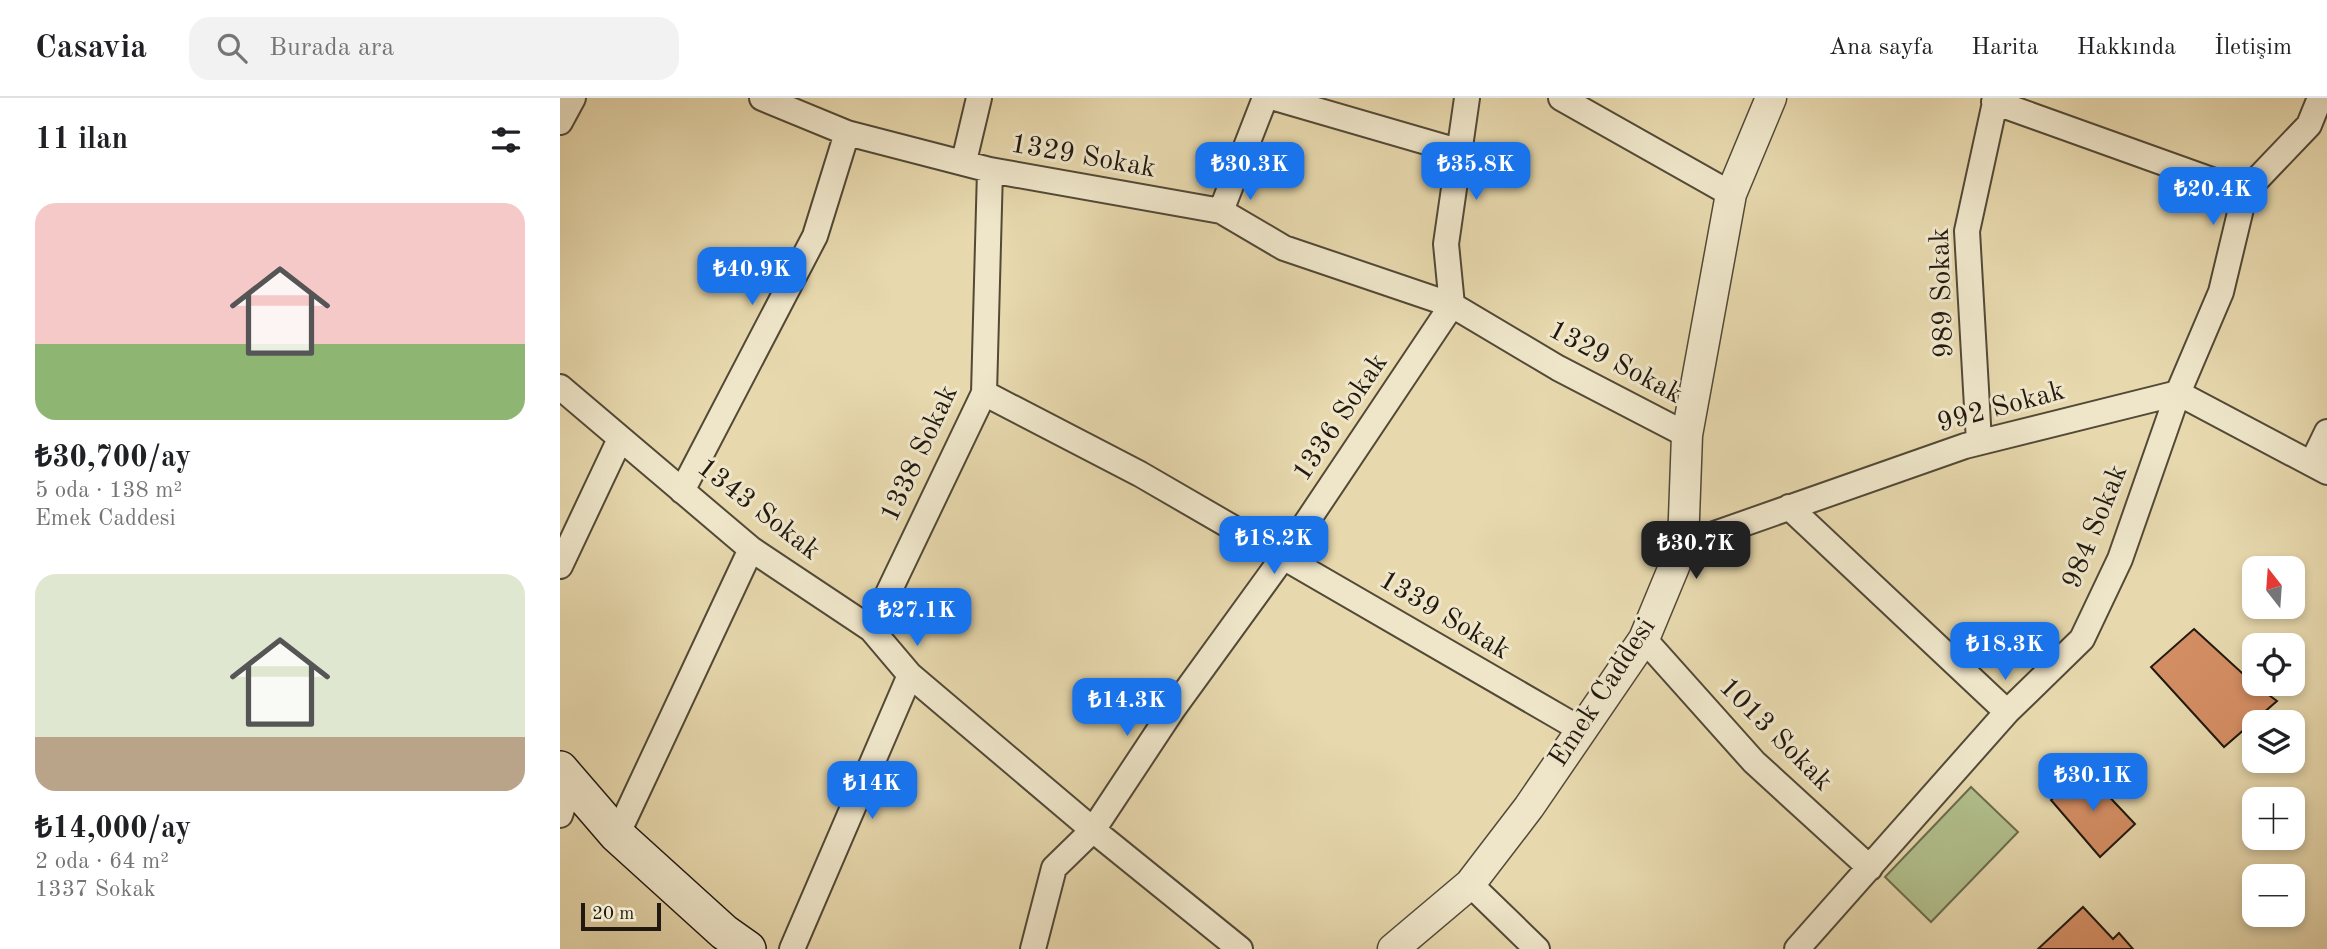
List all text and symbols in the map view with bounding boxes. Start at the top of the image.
search box [189,17,679,80]
icon: search [213,29,251,67]
text: Casavia [35,32,147,65]
text: Burada ara [269,35,394,61]
text: Ana sayfa [1829,36,1933,60]
text: Harita [1971,36,2039,60]
text: Hakkında [2077,36,2176,60]
text: İletişim [2214,36,2292,60]
icon: filters [487,121,525,159]
text: 11 ilan [35,125,128,155]
street label: 1329 Sokak [1008,130,1158,184]
pin: ₺30.3K [1193,142,1307,202]
pin: ₺35.8K [1419,142,1533,202]
text: ₺30.3K [1211,153,1289,176]
text: ₺35.8K [1437,153,1515,176]
pin: ₺20.4K [2156,167,2270,227]
text: ₺20.4K [2174,178,2252,201]
street label: 989 Sokak [1927,227,1959,359]
icon: home [217,248,343,374]
pin: ₺40.9K [695,248,809,307]
text: ₺40.9K [713,258,791,281]
street label: 1329 Sokak [1544,316,1686,410]
street label: 1336 Sokak [1288,349,1394,487]
street label: 992 Sokak [1934,378,2068,438]
street label: 1338 Sokak [876,381,964,527]
text: ₺30,700/ay [35,443,191,473]
street label: 1343 Sokak [691,454,825,566]
street label: 984 Sokak [2059,461,2133,593]
text: 5 oda · 138 m² [35,479,182,502]
text: Emek Caddesi [35,507,176,530]
pin: ₺18.2K [1217,517,1331,576]
pin: ₺30.7K [1639,522,1753,581]
text: ₺18.2K [1235,527,1313,550]
text: ₺30.7K [1657,532,1735,555]
north arrow [2242,556,2305,620]
map controls [2242,556,2305,927]
street label: 1339 Sokak [1374,566,1514,666]
pin: ₺27.1K [860,588,974,648]
text: ₺27.1K [878,599,956,622]
street label: Emek Caddesi [1545,614,1661,772]
icon: home [217,619,343,745]
pin: ₺18.3K [1948,622,2062,682]
text: ₺18.3K [1966,633,2044,656]
button: locate [2242,633,2305,696]
street label: 1013 Sokak [1713,673,1837,797]
pin: ₺14.3K [1070,678,1184,738]
text: ₺14.3K [1088,689,1166,712]
button: layers [2242,710,2305,773]
pin: ₺30.1K [2036,754,2150,813]
pin: ₺14K [831,762,913,821]
text: ₺30.1K [2054,764,2132,787]
text: ₺14K [843,772,901,795]
button: + [2242,787,2305,850]
text: ₺14,000/ay [35,814,191,844]
text: 2 oda · 64 m² [35,850,169,873]
button: − [2242,864,2305,927]
text: 1337 Sokak [35,878,156,901]
scale bar [581,900,662,932]
text: 20 m [592,905,634,924]

